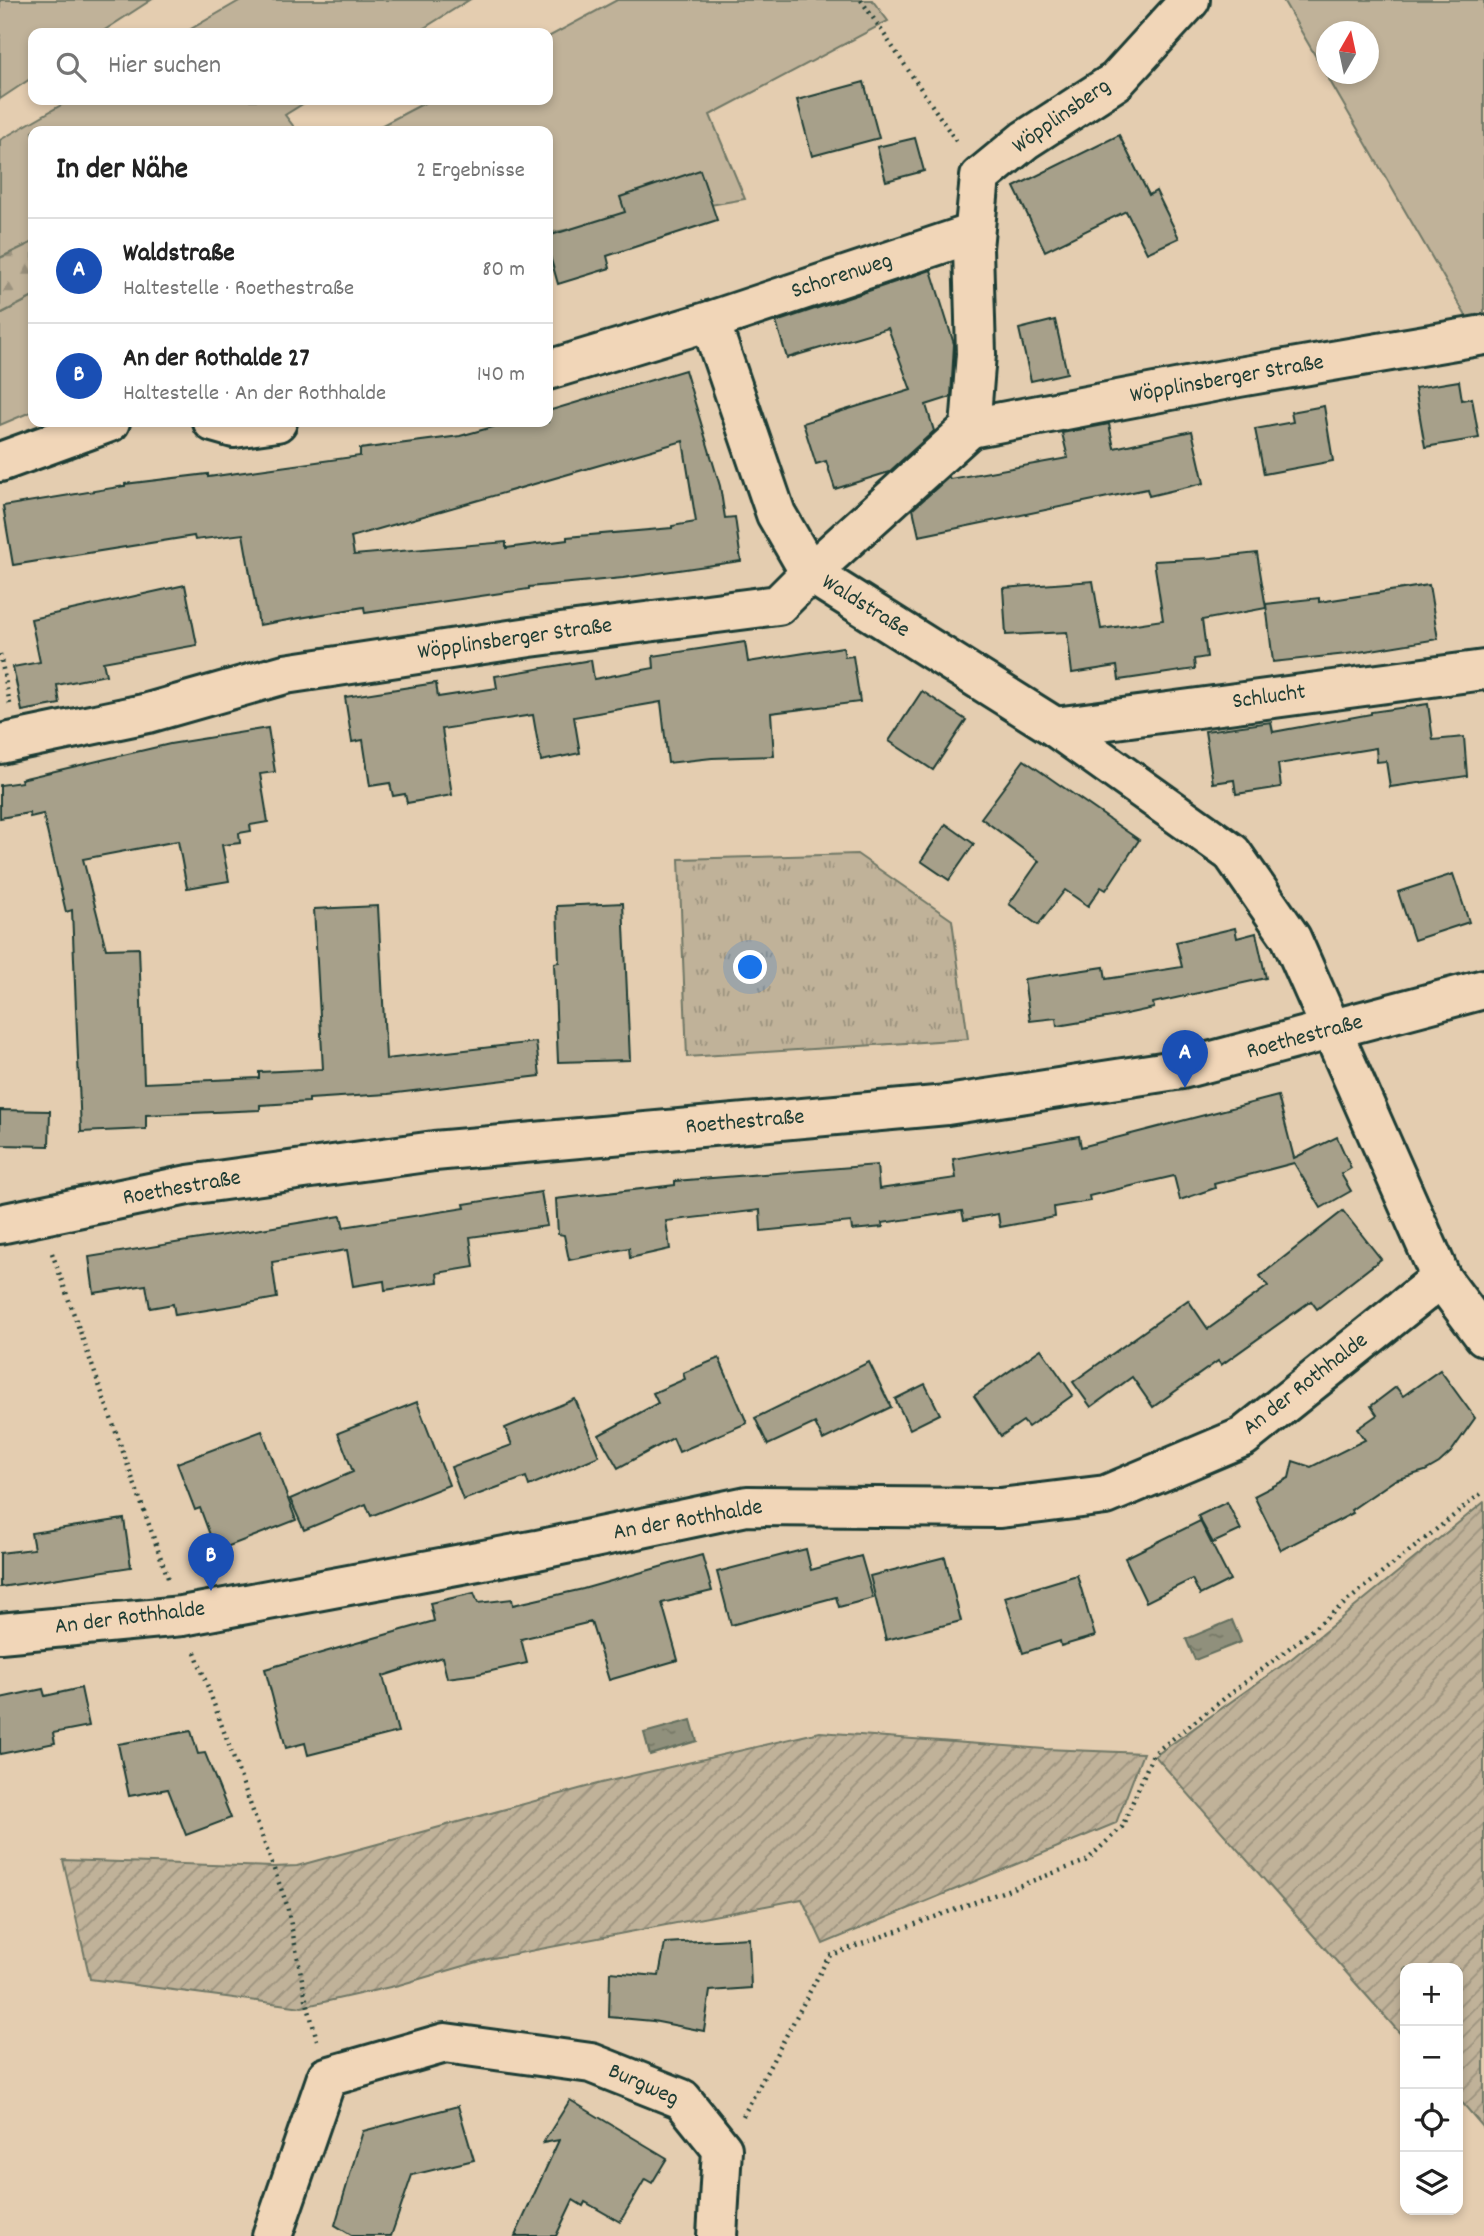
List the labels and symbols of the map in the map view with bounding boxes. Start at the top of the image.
north arrow [1316,21,1379,84]
street label: Wöpplinsberg [1006,71,1118,163]
street label: Schorenweg [787,245,897,309]
street label: Wöpplinsberger Straße [1128,347,1326,413]
street label: Waldstraße [814,567,916,647]
street label: Wöpplinsberger Straße [416,610,614,670]
street label: Schlucht [1230,677,1308,719]
your location [733,950,767,984]
street label: Roethestraße [1243,1007,1367,1069]
pin: A [1162,1030,1208,1088]
street label: Roethestraße [684,1101,806,1145]
street label: Roethestraße [120,1162,244,1216]
street label: An der Rothhalde [1236,1325,1376,1445]
street label: An der Rothhalde [611,1492,765,1550]
pin: B [188,1533,234,1591]
street label: An der Rothhalde [53,1593,207,1645]
street label: Burgweg [602,2056,684,2116]

